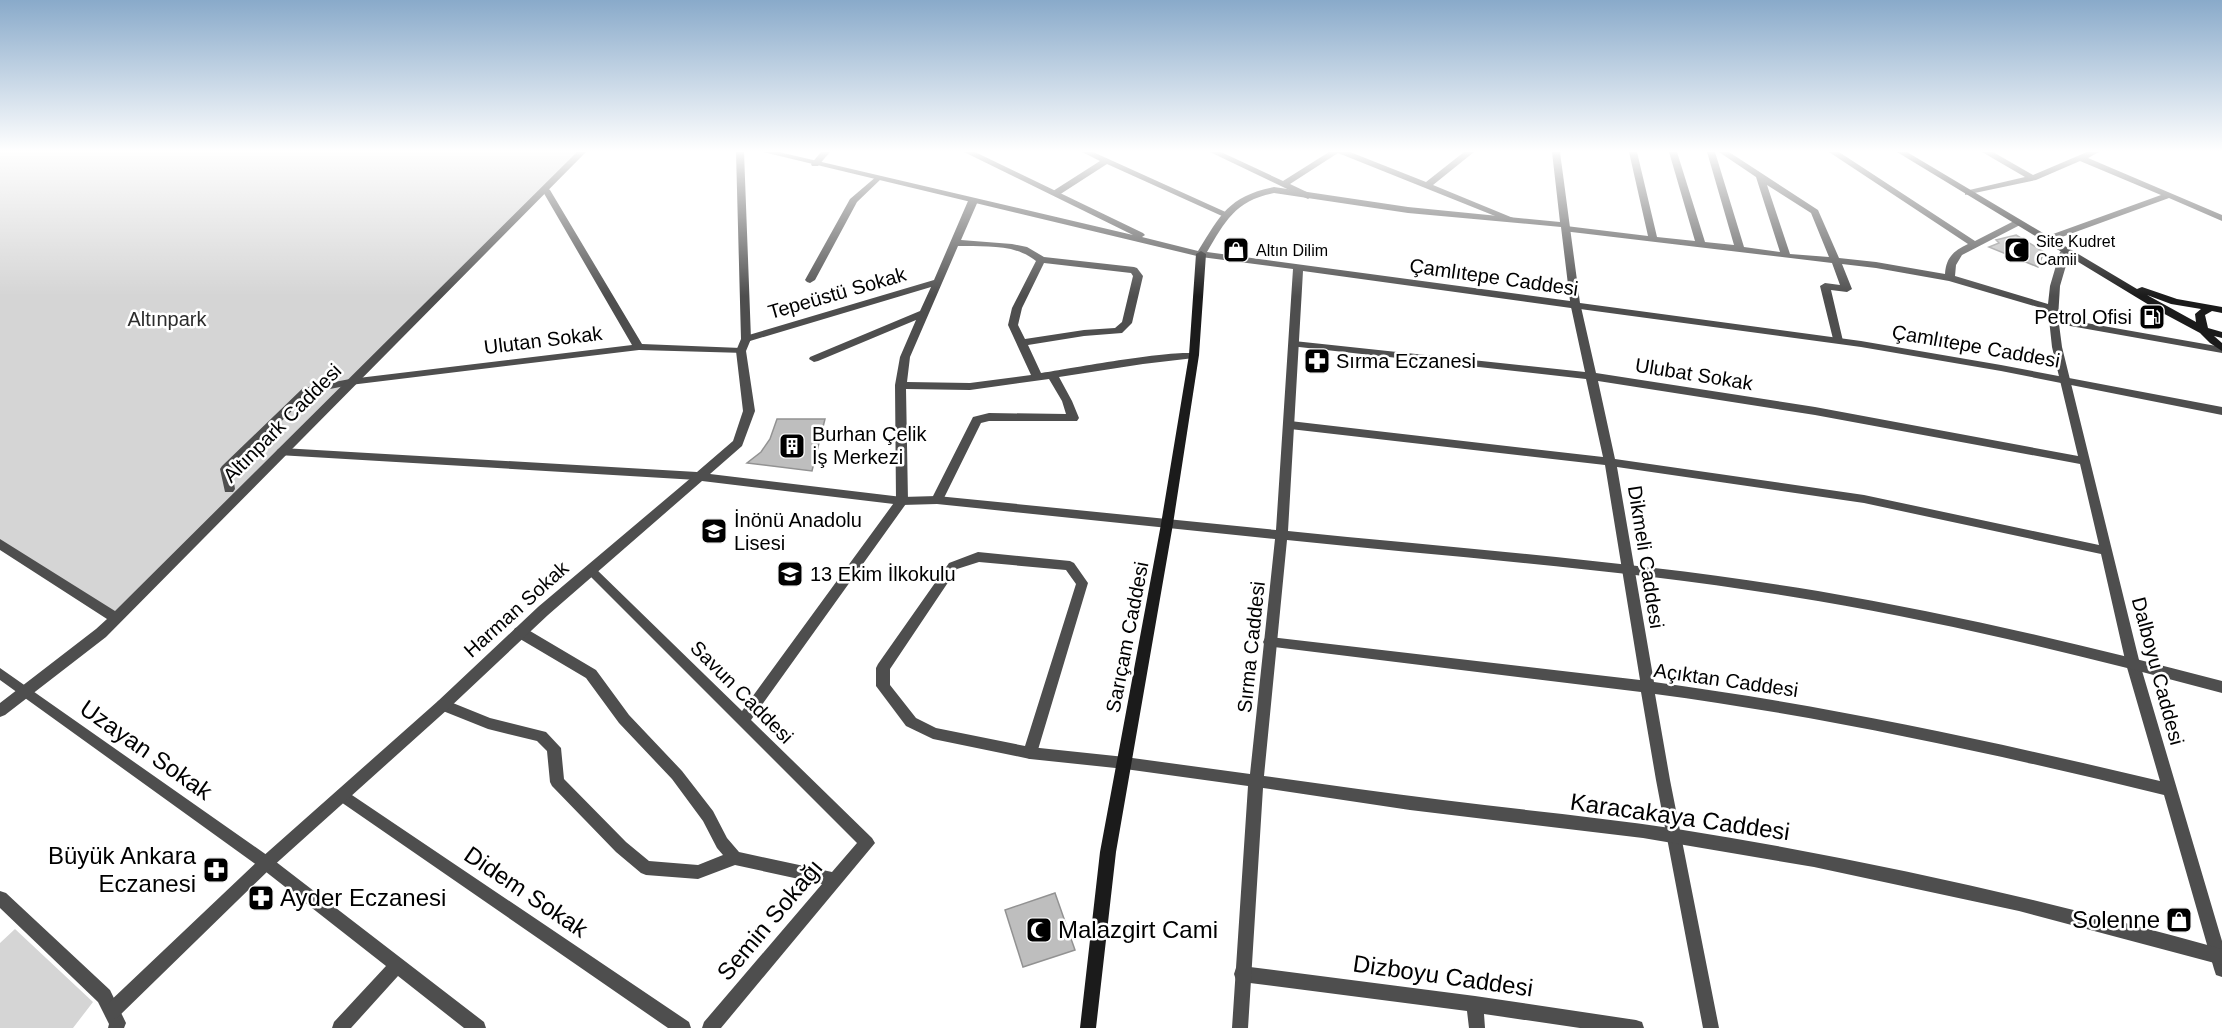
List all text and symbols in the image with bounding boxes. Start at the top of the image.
place label: Site Kudret Camii [2036,233,2116,268]
shop icon: Altın Dilim [1221,235,1251,265]
mosque icon: Site Kudret Camii [2002,235,2032,265]
place label: Altın Dilim [1256,242,1328,259]
street label: Çamlıtepe Caddesi [1408,254,1580,300]
street label: Tepeüstü Sokak [766,263,909,323]
fuel station icon: Petrol Ofisi [2137,302,2167,332]
place label: Petrol Ofisi [2034,306,2132,328]
park label: Altınpark [128,308,207,330]
street label: Çamlıtepe Caddesi [1890,320,2062,372]
street label: Ulutan Sokak [483,322,604,358]
pharmacy icon: Sırma Eczanesi [1302,346,1332,376]
place label: Sırma Eczanesi [1336,350,1476,372]
street label: Ulubat Sokak [1634,354,1755,394]
street label: Altınpark Caddesi [218,359,346,487]
place label: Burhan Çelik İş Merkezi [812,423,928,468]
building icon: Burhan Çelik İş Merkezi [777,431,807,461]
street label: Dikmeli Caddesi [1624,484,1668,630]
place label: İnönü Anadolu Lisesi [734,509,862,554]
school or university icon: İnönü Anadolu Lisesi [699,516,729,546]
street label: Harman Sokak [459,556,573,661]
school or university icon: 13 Ekim İlkokulu [775,559,805,589]
street label: Sarıçam Caddesi [1102,560,1152,714]
place label: 13 Ekim İlkokulu [810,563,956,585]
street label: Sırma Caddesi [1233,580,1269,714]
street label: Dalboyu Caddesi [2128,595,2188,747]
street label: Savun Caddesi [686,636,798,748]
street label: Açıktan Caddesi [1652,659,1800,701]
street label: Uzayan Sokak [75,694,218,806]
street label: Karacakaya Caddesi [1569,788,1792,845]
street label: Didem Sokak [460,840,594,943]
place label: Büyük Ankara Eczanesi [48,842,197,897]
street label: Semin Sokağı [711,854,828,986]
pharmacy icon: Büyük Ankara Eczanesi [201,855,231,885]
pharmacy icon: Ayder Eczanesi [246,883,276,913]
place label: Ayder Eczanesi [280,884,446,911]
shop icon: Solenne [2164,905,2194,935]
place label: Solenne [2072,906,2160,933]
mosque icon: Malazgirt Cami [1024,915,1054,945]
place label: Malazgirt Cami [1058,916,1218,943]
street label: Dizboyu Caddesi [1351,950,1535,1001]

